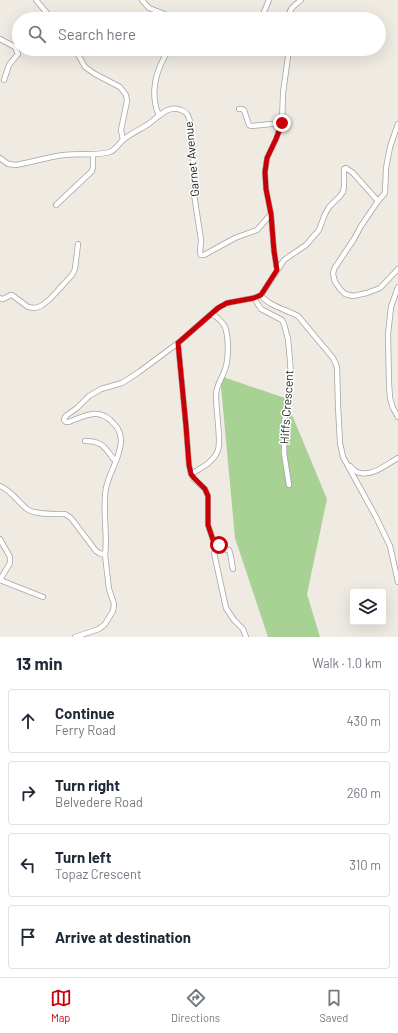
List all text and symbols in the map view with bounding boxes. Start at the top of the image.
search box [12,12,386,56]
icon: search [26,23,48,45]
text: Search here [58,25,136,43]
route end [273,114,291,132]
street label: Garnet Avenue [181,121,201,197]
street label: Hiffs Crescent [276,369,296,445]
route start [210,536,228,554]
map controls [350,589,386,625]
button: layers [350,589,386,625]
text: 13 min [16,653,62,673]
text: Walk · 1.0 km [312,655,382,671]
text: Continue [55,704,115,722]
icon: ahead [17,710,39,732]
text: 430 m [346,713,381,729]
text: Ferry Road [55,722,116,738]
text: Turn right [55,776,120,794]
icon: right [17,782,39,804]
text: 260 m [347,785,381,801]
text: Belvedere Road [55,794,143,810]
text: Turn left [55,848,111,866]
icon: left [17,854,39,876]
text: 310 m [349,857,381,873]
text: Topaz Crescent [55,866,142,882]
icon: arrive [17,926,39,948]
text: Arrive at destination [55,928,191,946]
tab: Map [50,987,72,1024]
tab: Directions [171,987,220,1024]
tab: Saved [319,987,348,1024]

